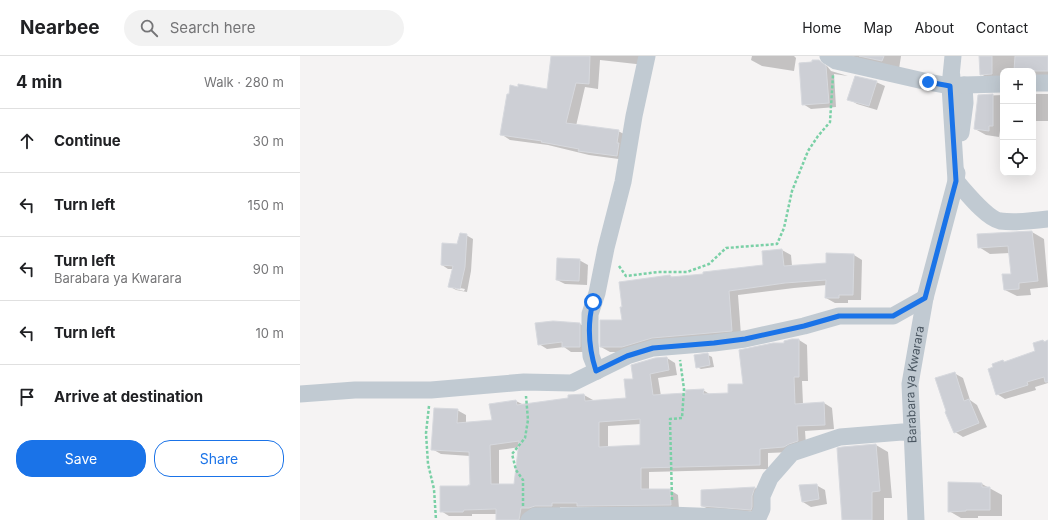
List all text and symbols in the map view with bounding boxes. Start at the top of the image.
search box [124,10,404,46]
text: Nearbee [20,16,100,39]
icon: search [138,17,160,39]
text: Search here [170,18,255,37]
text: Home [802,19,841,36]
text: Map [863,19,893,36]
text: About [915,19,954,36]
text: Contact [976,19,1028,36]
map controls [1000,68,1036,176]
button: + [1000,68,1036,104]
text: 4 min [16,72,62,92]
route end [919,73,937,91]
text: Walk · 280 m [204,74,284,90]
button: − [1000,104,1036,140]
icon: ahead [16,130,38,152]
text: Continue [54,131,121,150]
text: 30 m [253,133,284,149]
button: locate [1000,140,1036,176]
icon: left [16,194,38,216]
text: Turn left [54,195,115,214]
text: 150 m [248,197,284,213]
text: Turn left [54,251,115,270]
icon: left [16,258,38,280]
text: 90 m [253,261,284,277]
text: Barabara ya Kwarara [54,270,182,286]
route start [584,293,602,311]
icon: left [16,322,38,344]
text: Turn left [54,323,115,342]
text: 10 m [255,325,284,341]
street label: Barabara ya Kwarara [902,325,927,443]
icon: arrive [16,386,38,408]
text: Arrive at destination [54,387,203,406]
button: Save [16,440,146,477]
button: Share [154,440,284,477]

